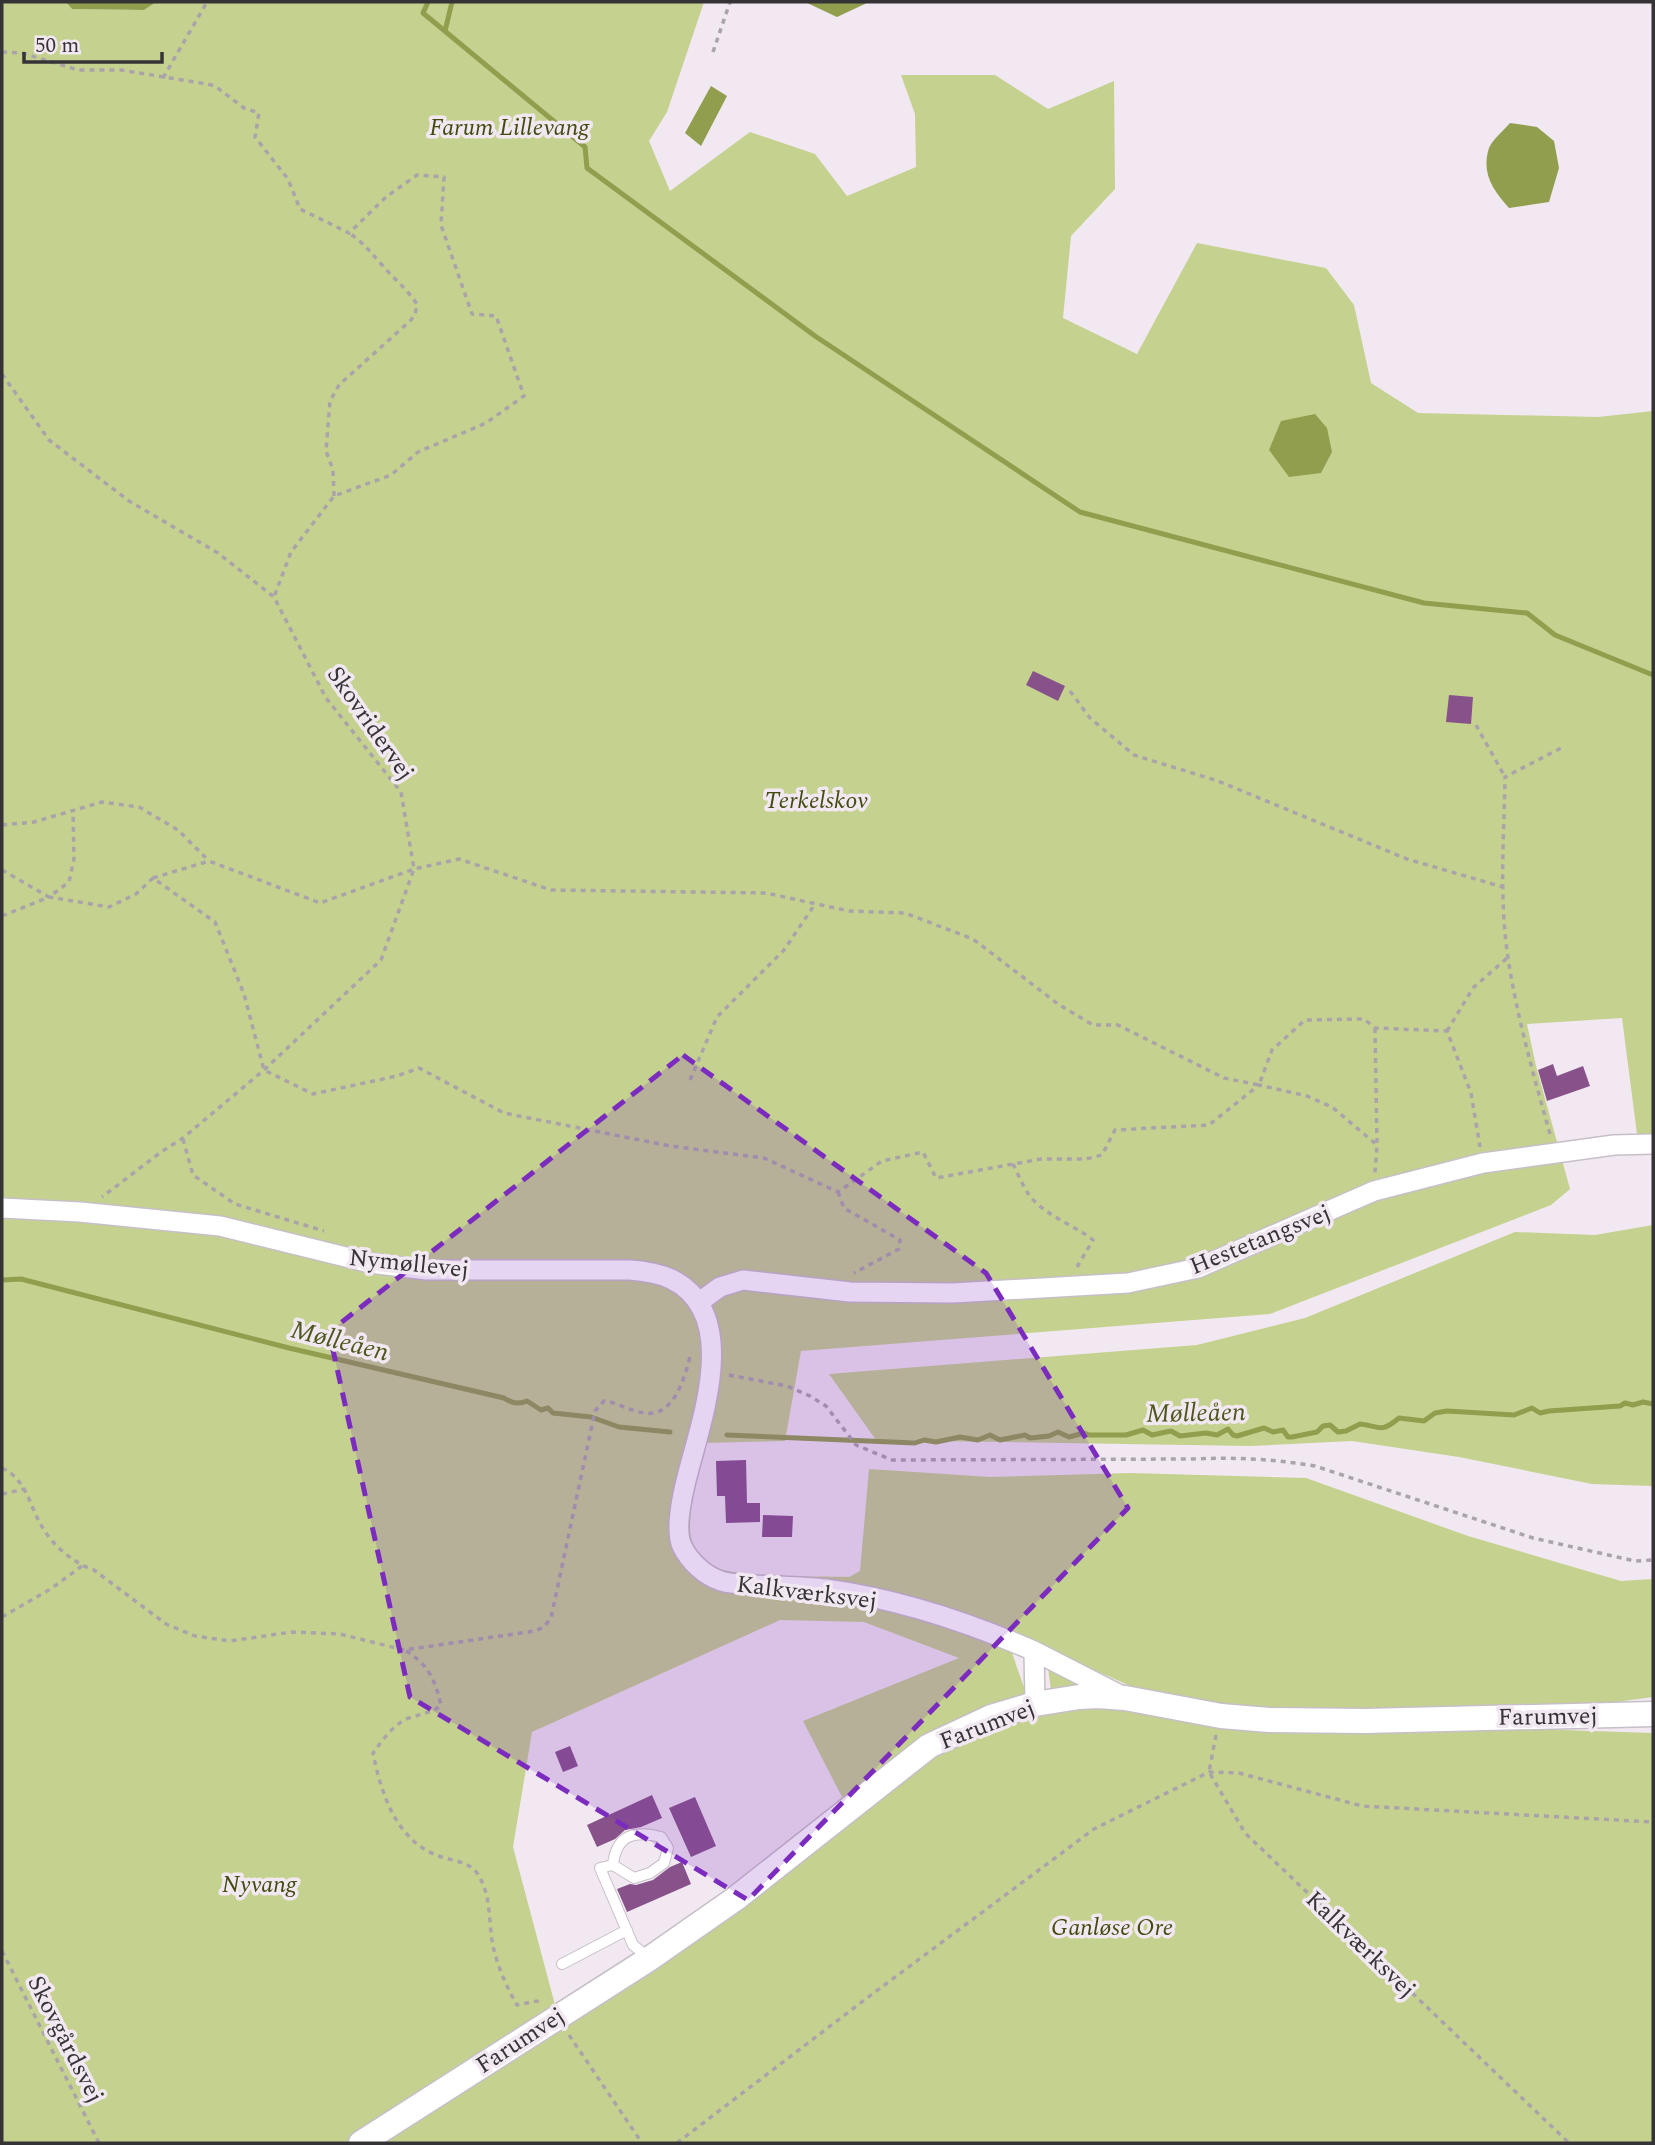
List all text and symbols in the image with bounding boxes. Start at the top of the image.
scale bar [24,21,163,65]
text: 50 m [35,30,79,62]
park label: Farum Lillevang [429,110,590,146]
street label: Skovridervej [317,659,423,788]
park label: Terkelskov [765,783,868,819]
street label: Hestetangsvej [1184,1195,1336,1285]
street label: Nymøllevej [347,1240,471,1288]
water label: Mølleåen [286,1309,393,1373]
water label: Mølleåen [1146,1392,1246,1434]
street label: Kalkværksvej [734,1567,879,1619]
street label: Farumvej [934,1690,1041,1760]
street label: Farumvej [1498,1698,1598,1736]
park label: Nyvang [222,1867,298,1903]
street label: Kalkværksvej [1297,1883,1424,2007]
park label: Ganløse Ore [1051,1910,1173,1946]
street label: Skovgårdsvej [18,1969,113,2109]
street label: Farumvej [469,1998,572,2083]

